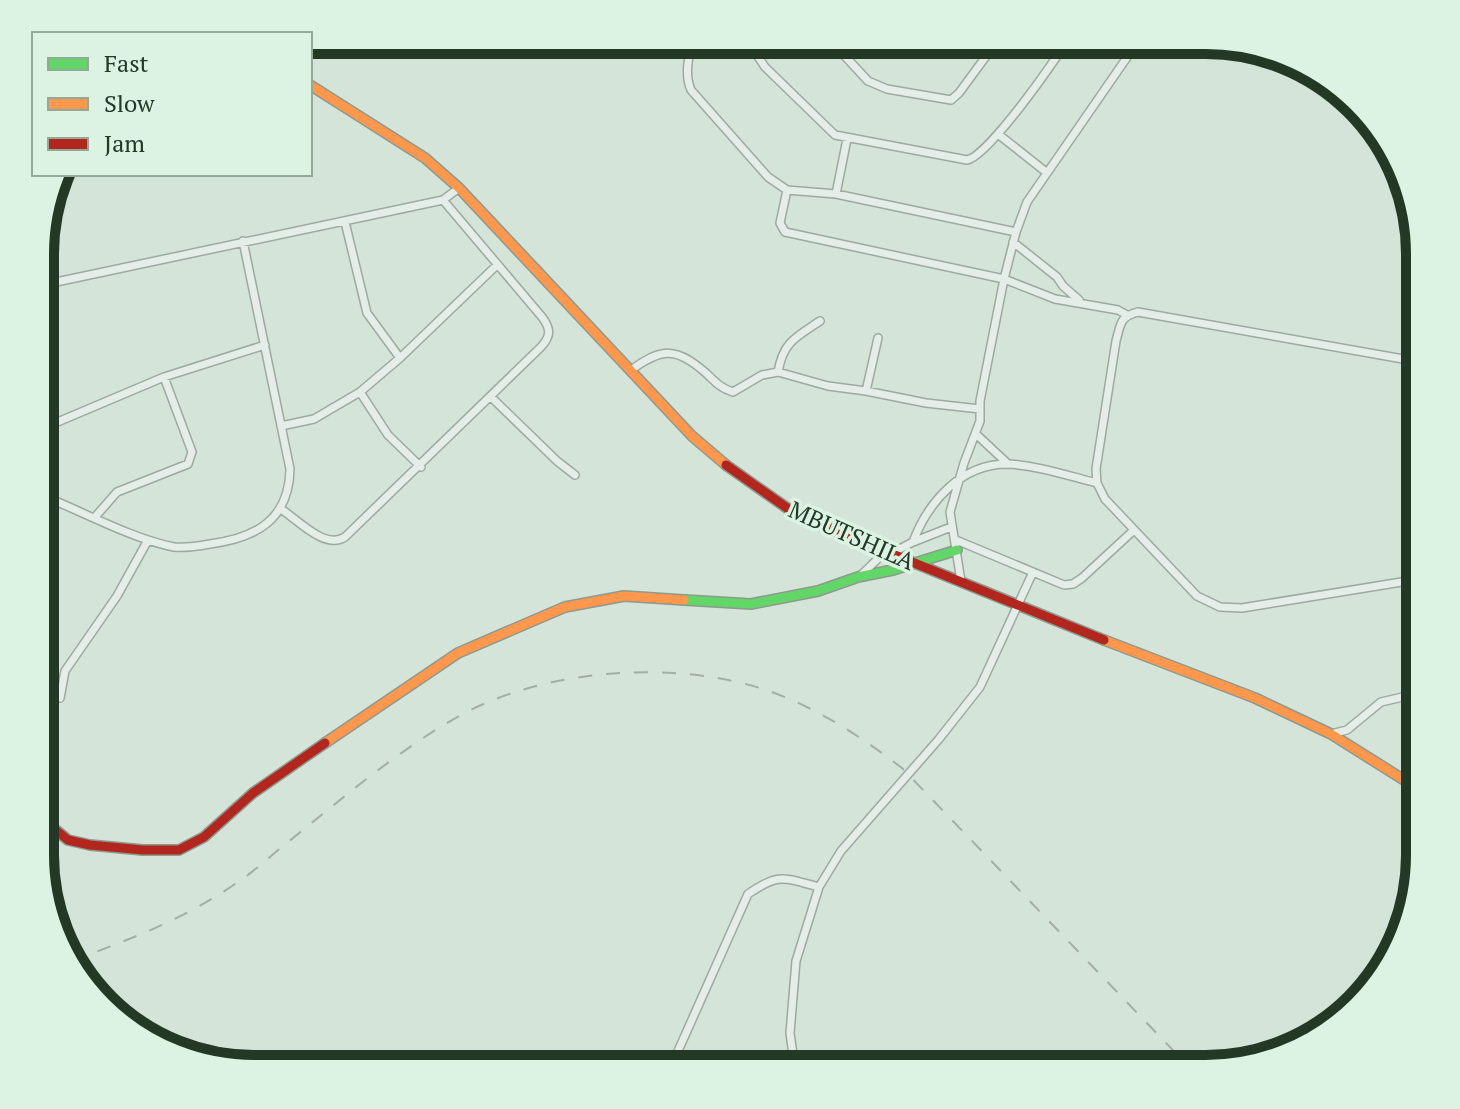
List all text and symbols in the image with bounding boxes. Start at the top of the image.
legend [32,32,312,176]
text: Fast [104,47,149,79]
text: Slow [104,87,155,119]
text: Jam [104,127,145,159]
street label: MBUTSHILA [784,493,921,577]

